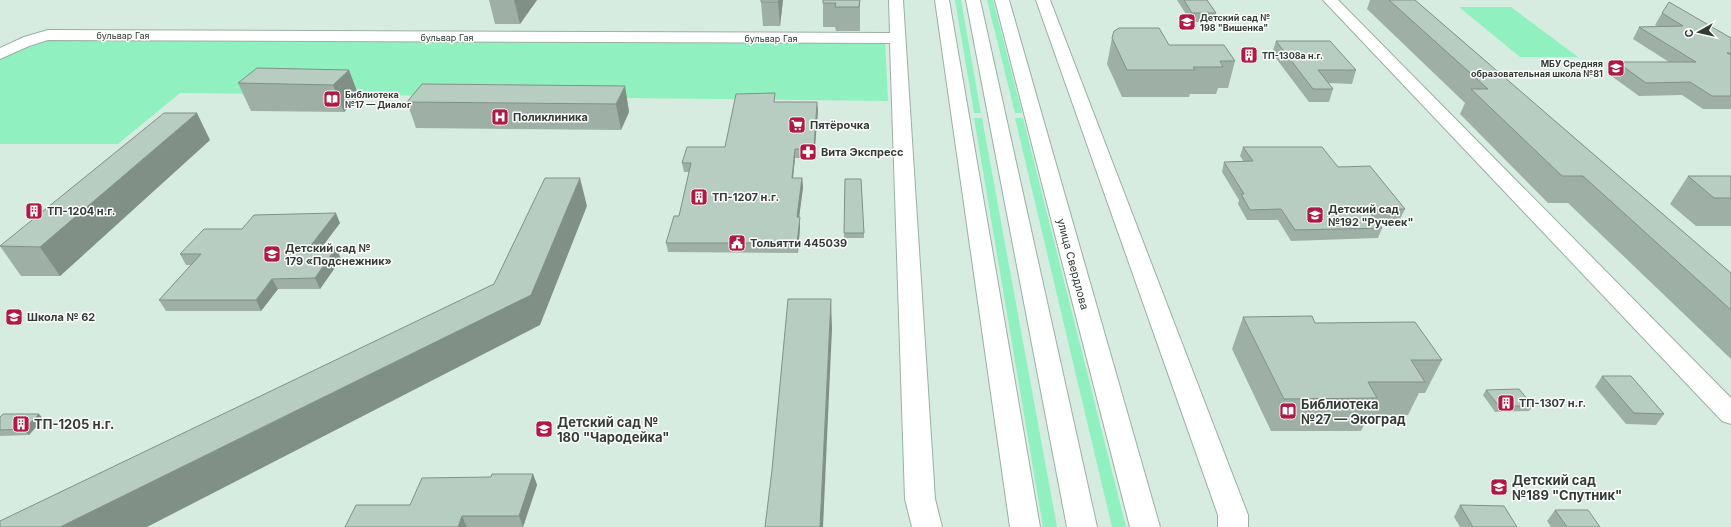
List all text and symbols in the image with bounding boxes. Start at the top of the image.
school or university icon: Детский сад № 198 "Вишенка" [1177,12,1197,32]
place label: Детский сад № 198 "Вишенка" [1200,12,1270,33]
north arrow [1679,12,1719,52]
text: С [1682,28,1697,38]
street label: бульвар Гая [97,30,149,41]
street label: бульвар Гая [421,32,473,43]
street label: бульвар Гая [745,33,797,44]
building icon: ТП-1308а н.г. [1239,45,1259,65]
place label: ТП-1308а н.г. [1262,50,1323,61]
place label: МБУ Средняя образовательная школа №81 [1471,58,1603,79]
school or university icon: МБУ Средняя образовательная школа №81 [1606,58,1626,78]
library icon: Библиотека №17 — Диалог [322,89,342,109]
place label: Библиотека №17 — Диалог [345,89,411,110]
hospital icon: Поликлиника [490,107,510,127]
place label: Поликлиника [513,110,588,124]
supermarket icon: Пятёрочка [787,115,807,135]
place label: Пятёрочка [810,118,870,132]
pharmacy icon: Вита Экспресс [798,142,818,162]
place label: Вита Экспресс [821,145,904,159]
building icon: ТП-1207 н.г. [689,187,709,207]
place label: ТП-1207 н.г. [712,190,779,204]
building icon: ТП-1204 н.г. [24,201,44,221]
place label: Детский сад №192 "Ручеек" [1328,202,1413,229]
place label: ТП-1204 н.г. [47,204,115,218]
school or university icon: Детский сад №192 "Ручеек" [1305,205,1325,225]
street label: улица Свердлова [1054,217,1092,311]
public building icon: Тольятти 445039 [727,233,747,253]
place label: Тольятти 445039 [750,236,847,250]
place label: Детский сад № 179 «Подснежник» [285,241,392,268]
school or university icon: Детский сад № 179 «Подснежник» [262,244,282,264]
school or university icon: Школа № 62 [4,307,24,327]
place label: Школа № 62 [27,310,95,324]
building icon: ТП-1307 н.г. [1496,393,1516,413]
place label: Библиотека №27 — Экоград [1301,396,1406,427]
place label: ТП-1307 н.г. [1519,396,1586,410]
library icon: Библиотека №27 — Экоград [1278,401,1298,421]
building icon: ТП-1205 н.г. [11,414,31,434]
place label: Детский сад № 180 "Чародейка" [557,414,670,445]
place label: ТП-1205 н.г. [34,416,114,432]
school or university icon: Детский сад № 180 "Чародейка" [534,419,554,439]
place label: Детский сад №189 "Спутник" [1512,472,1622,503]
school or university icon: Детский сад №189 "Спутник" [1489,477,1509,497]

